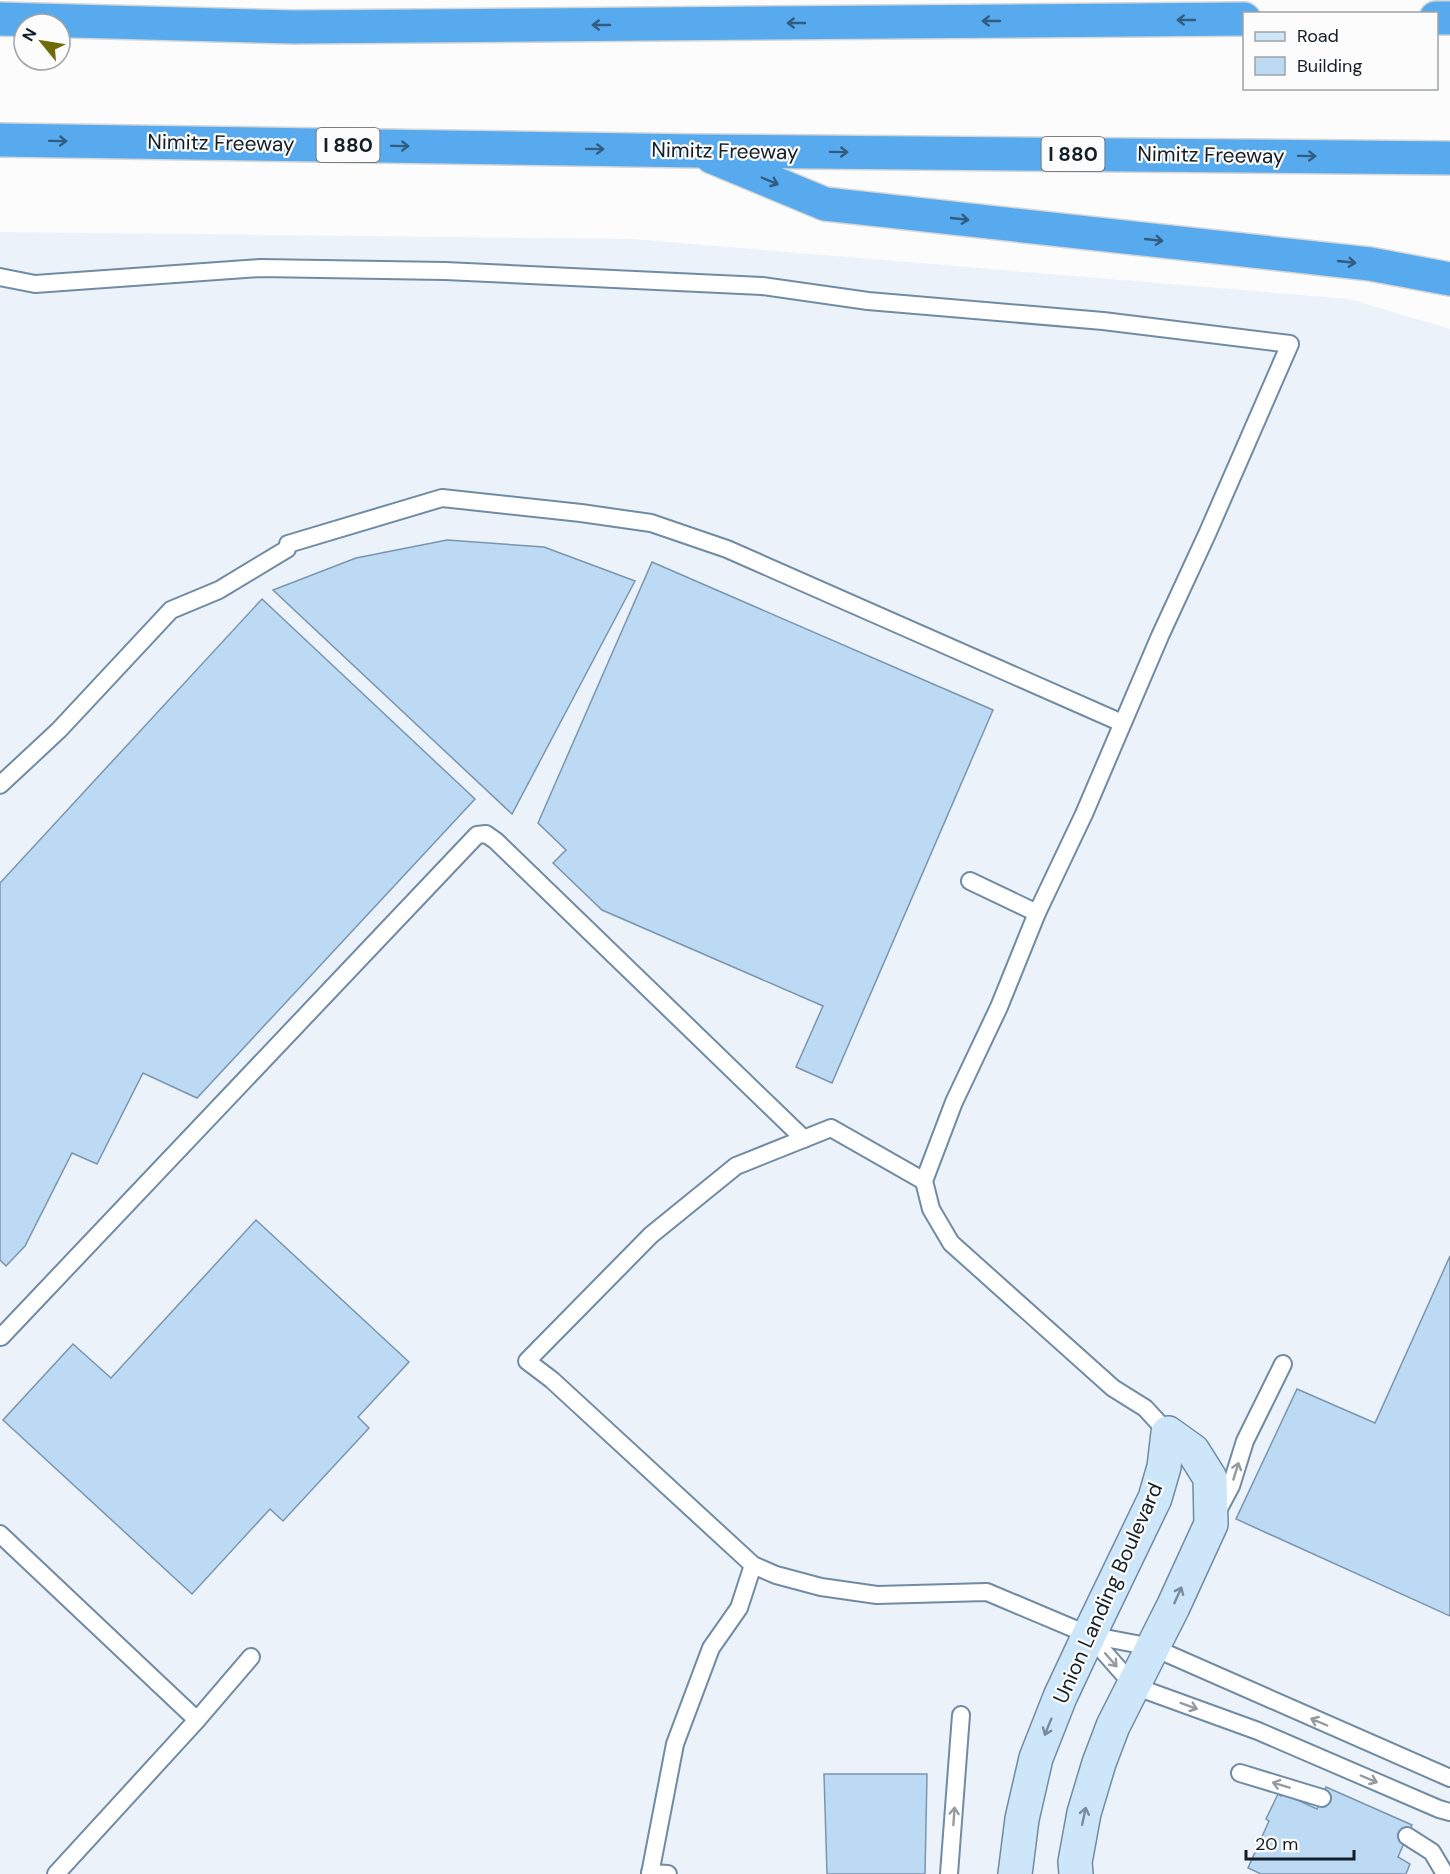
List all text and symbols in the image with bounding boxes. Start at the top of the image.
north arrow [12,12,72,72]
legend [1243,12,1438,90]
one-way arrow [1177,14,1197,26]
one-way arrow [982,15,1002,27]
one-way arrow [787,17,807,29]
one-way arrow [592,19,612,31]
text: N [17,24,41,45]
text: Road [1297,24,1339,48]
text: Building [1297,54,1362,78]
street label: Nimitz Freeway [147,128,295,158]
road number: I 880 [316,128,380,162]
one-way arrow [48,135,68,147]
street label: Nimitz Freeway [651,136,799,166]
road number: I 880 [1042,137,1104,171]
one-way arrow [390,140,410,152]
street label: Nimitz Freeway [1137,140,1285,170]
one-way arrow [585,143,605,155]
one-way arrow [829,146,849,158]
one-way arrow [1297,151,1317,162]
one-way arrow [760,176,779,187]
one-way arrow [949,214,969,225]
one-way arrow [1143,235,1163,246]
one-way arrow [1337,256,1357,267]
one-way arrow [1231,1462,1242,1481]
street label: Union Landing Boulevard [1047,1478,1169,1708]
one-way arrow [1173,1586,1185,1604]
one-way arrow [1104,1652,1118,1667]
one-way arrow [1179,1701,1198,1712]
one-way arrow [1310,1715,1328,1726]
one-way arrow [1042,1717,1053,1735]
one-way arrow [1360,1774,1378,1785]
one-way arrow [1272,1779,1291,1790]
one-way arrow [948,1806,959,1826]
one-way arrow [1079,1807,1090,1827]
scale bar [1246,1823,1354,1861]
text: 20 m [1255,1832,1298,1856]

